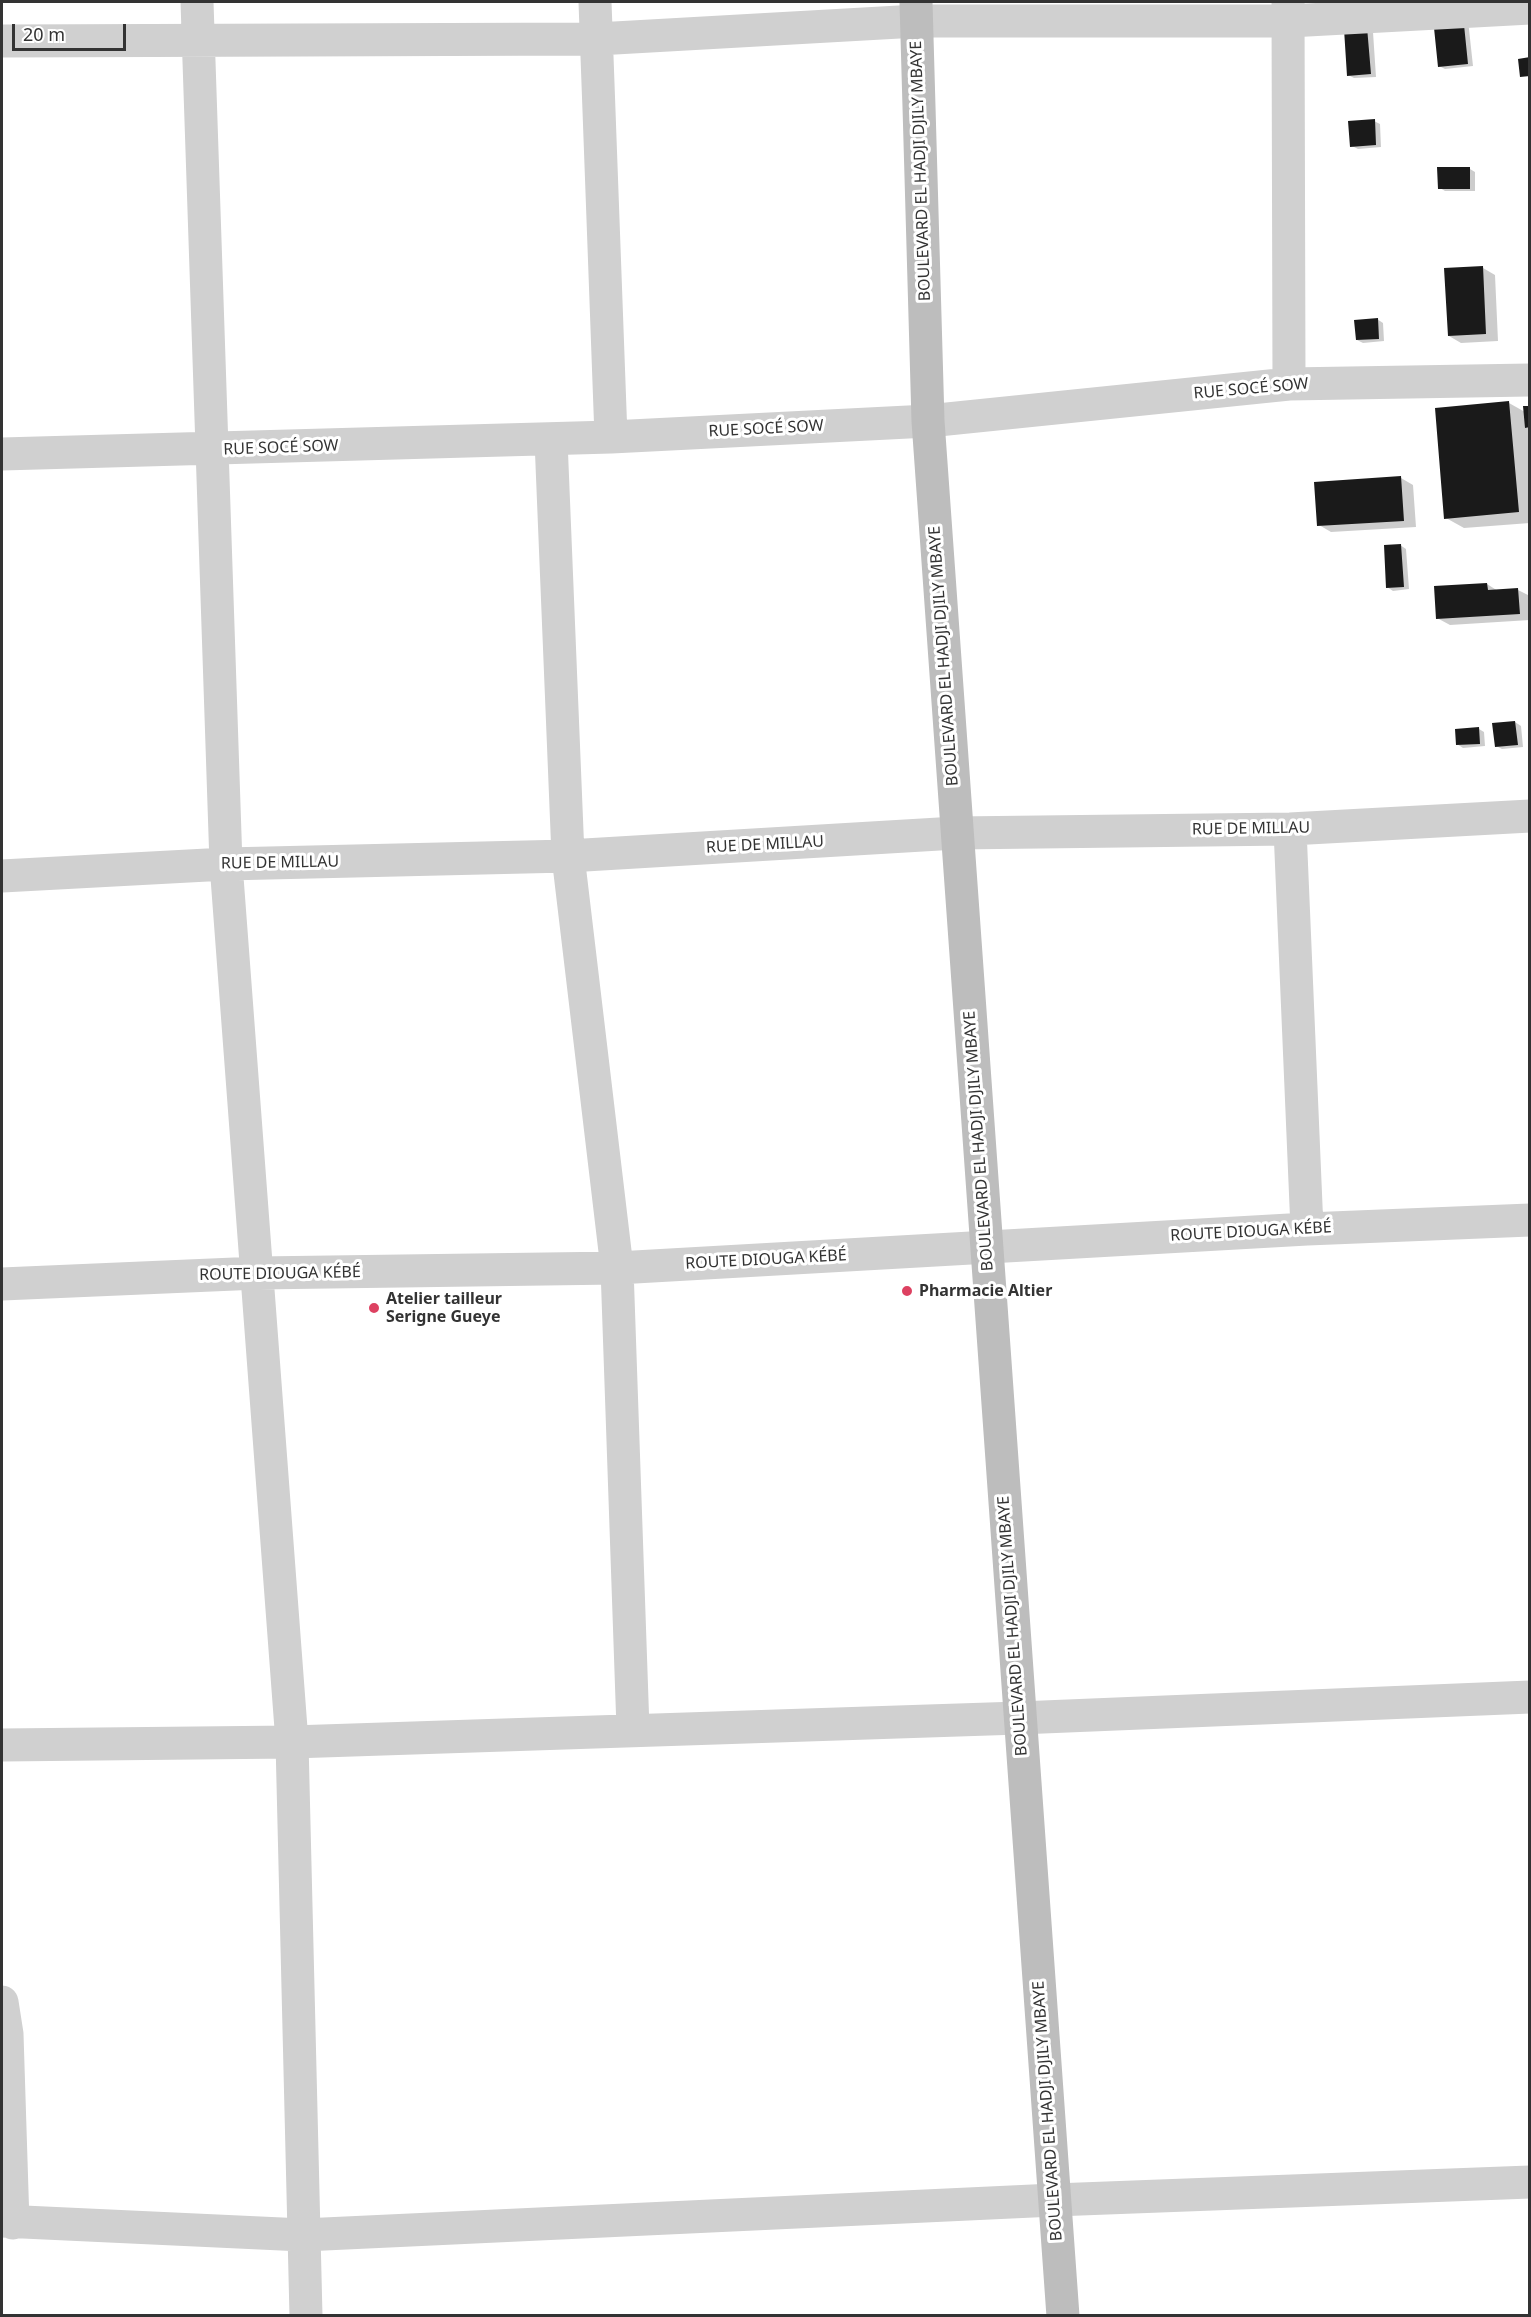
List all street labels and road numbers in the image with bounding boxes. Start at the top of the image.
street label: BOULEVARD EL HADJI DJILY MBAYE [907,40,935,302]
street label: RUE SOCÉ SOW [1193,374,1309,404]
street label: RUE SOCÉ SOW [708,416,824,442]
street label: RUE SOCÉ SOW [223,436,339,460]
street label: BOULEVARD EL HADJI DJILY MBAYE [925,525,963,787]
street label: RUE DE MILLAU [1192,818,1310,840]
street label: RUE DE MILLAU [706,832,824,858]
street label: RUE DE MILLAU [221,852,339,874]
street label: BOULEVARD EL HADJI DJILY MBAYE [960,1010,998,1272]
street label: ROUTE DIOUGA KÉBÉ [1170,1218,1332,1246]
street label: ROUTE DIOUGA KÉBÉ [685,1246,847,1274]
street label: ROUTE DIOUGA KÉBÉ [199,1263,361,1285]
street label: BOULEVARD EL HADJI DJILY MBAYE [994,1495,1032,1757]
street label: BOULEVARD EL HADJI DJILY MBAYE [1029,1980,1067,2242]

